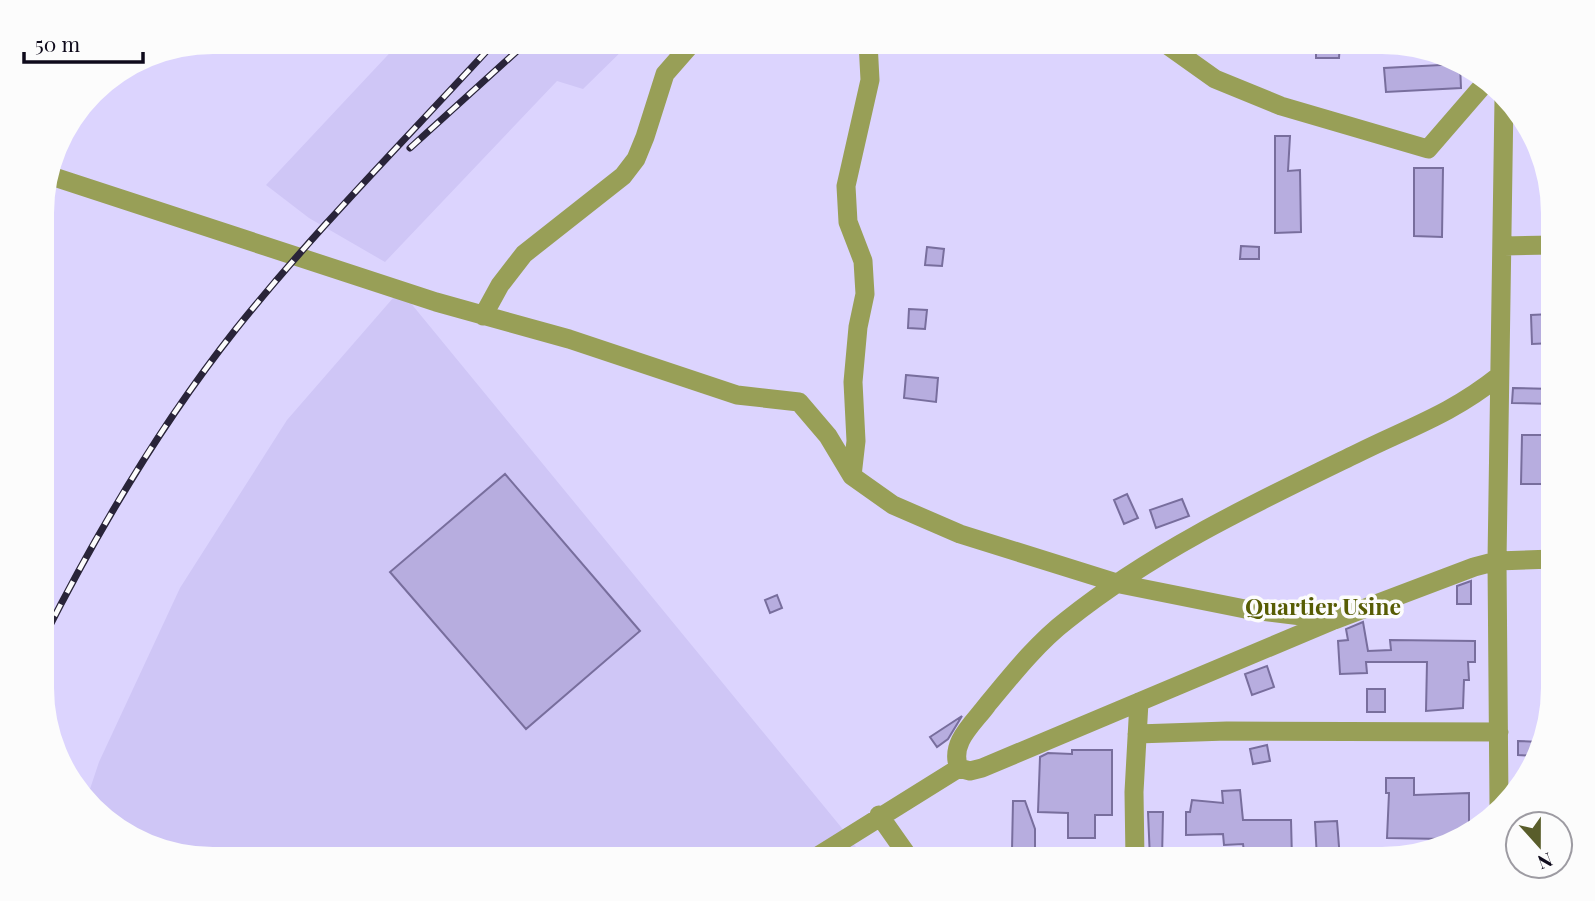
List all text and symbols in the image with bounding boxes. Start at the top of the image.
scale bar [24,21,144,65]
text: 50 m [35,29,81,57]
district label: Quartier Usine [1245,590,1401,621]
north arrow [1504,810,1574,880]
text: N [1534,847,1557,876]

